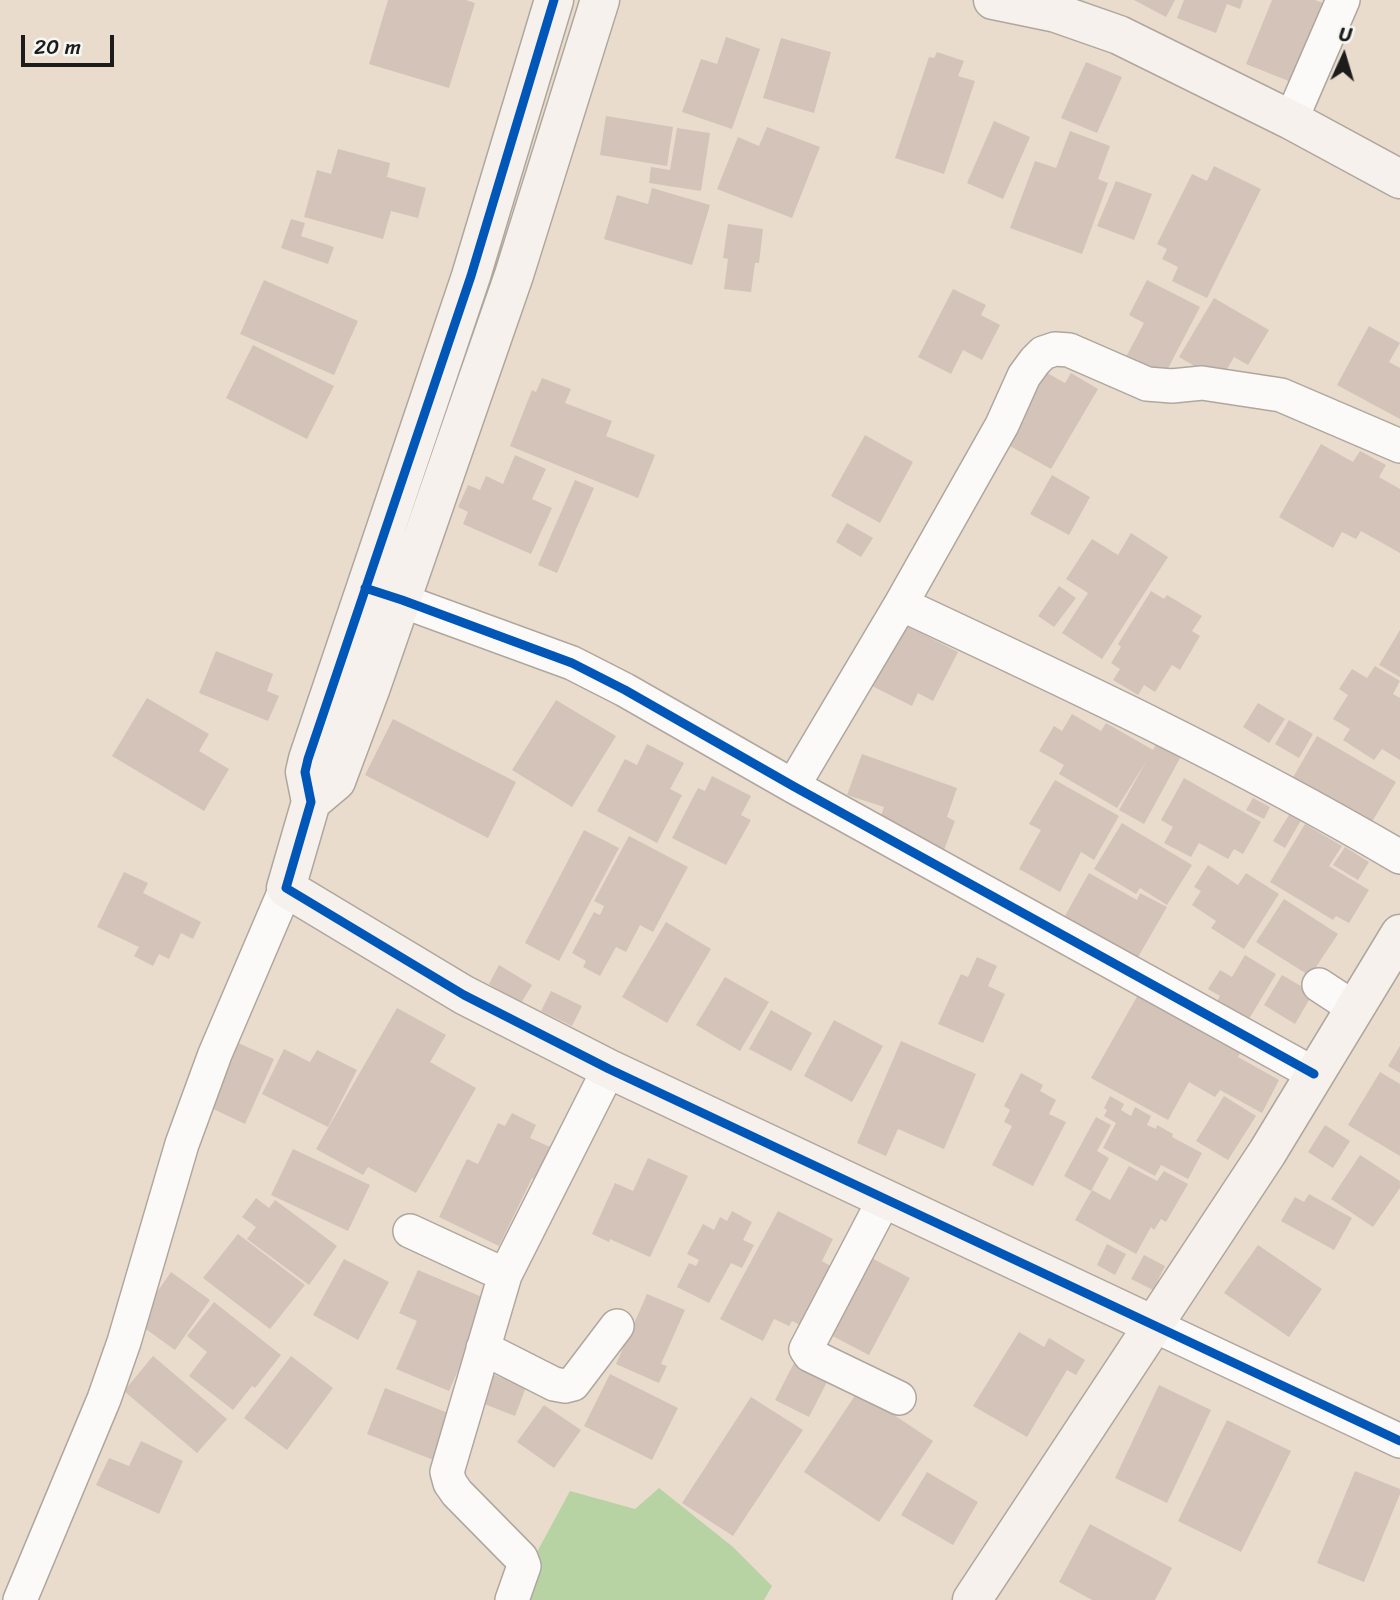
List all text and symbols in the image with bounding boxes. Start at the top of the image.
text: U [1338,18,1353,51]
scale bar [24,21,117,65]
north arrow [1309,21,1379,91]
text: 20 m [34,28,81,66]

